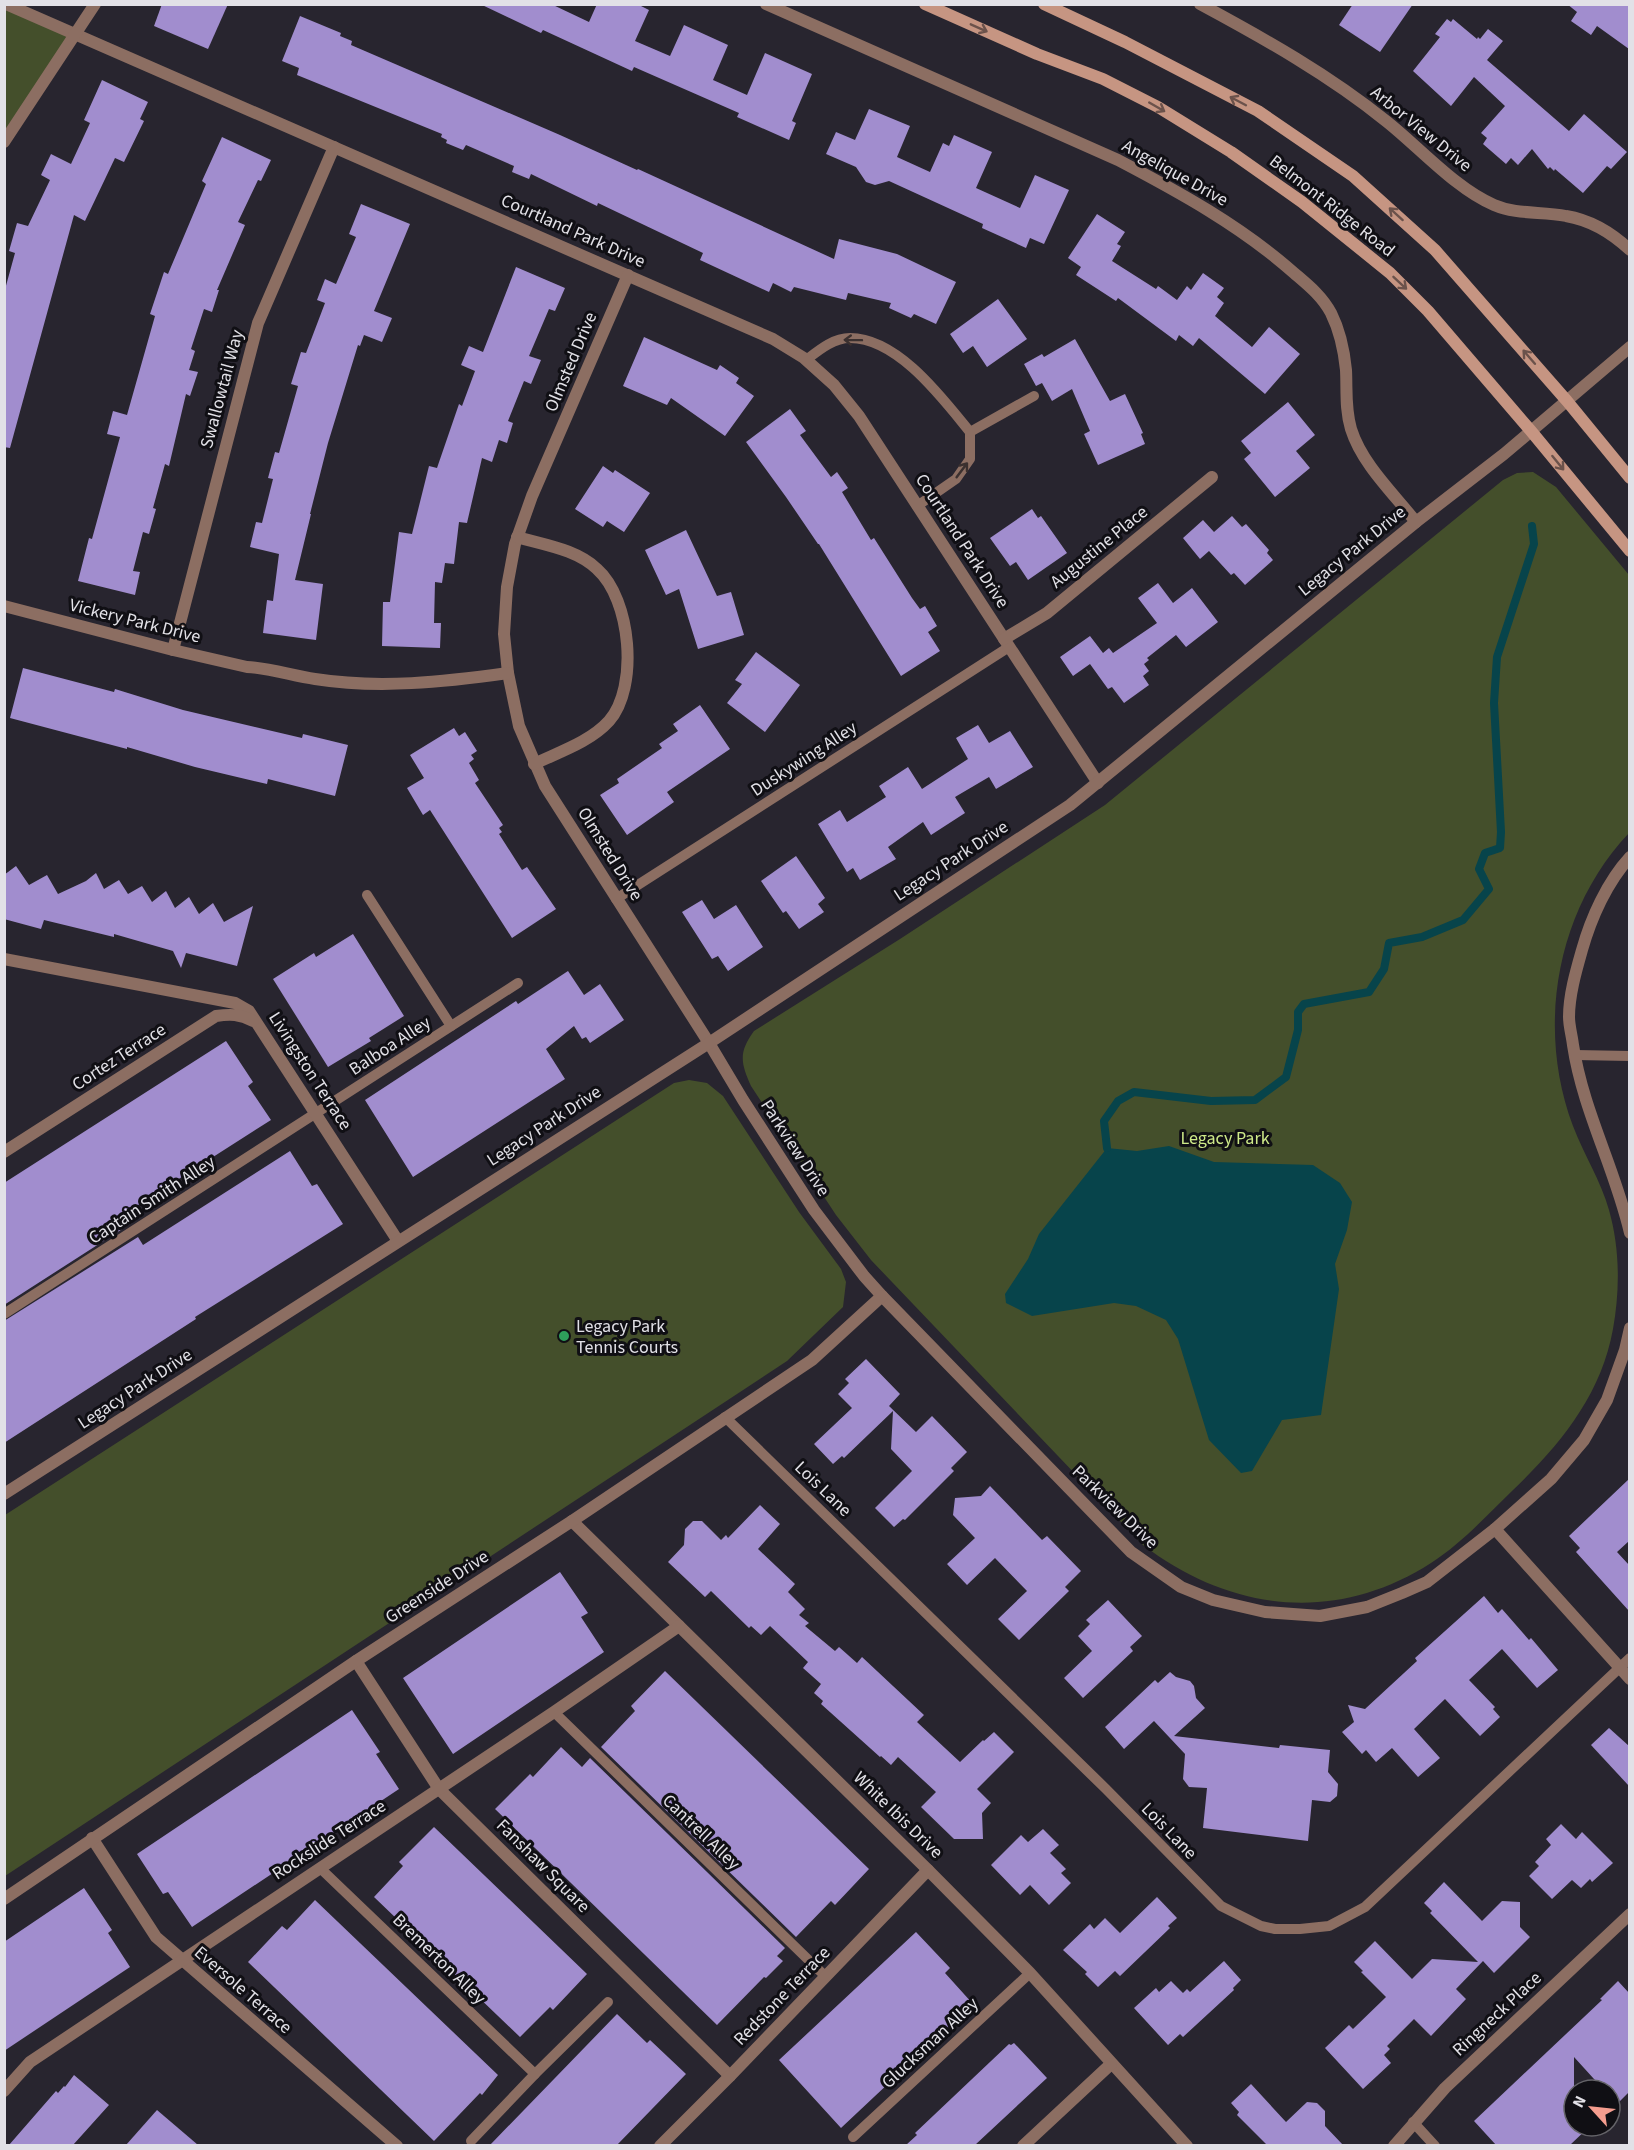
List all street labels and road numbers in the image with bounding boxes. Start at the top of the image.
street label: Arbor View Drive [1365,80,1477,178]
street label: Angelique Drive [1117,134,1233,213]
street label: Belmont Ridge Road [1264,149,1400,263]
street label: Courtland Park Drive [497,188,649,274]
street label: Olmsted Drive [539,308,603,416]
street label: Swallowtail Way [194,326,250,451]
street label: Courtland Park Drive [909,469,1015,613]
street label: Augustine Place [1045,500,1153,594]
street label: Legacy Park Drive [1293,500,1411,602]
street label: Vickery Park Drive [67,593,203,649]
street label: Duskywing Alley [746,715,862,803]
street label: Olmsted Drive [571,802,649,906]
street label: Legacy Park Drive [889,815,1013,907]
street label: Livingston Terrace [262,1007,358,1135]
street label: Balboa Alley [344,1010,436,1082]
street label: Cortez Terrace [67,1017,171,1097]
street label: Legacy Park Drive [482,1080,606,1172]
street label: Parkview Drive [754,1095,836,1201]
street label: Captain Smith Alley [84,1149,221,1250]
street label: Legacy Park Drive [73,1343,197,1435]
street label: Lois Lane [789,1456,857,1523]
street label: Parkview Drive [1066,1459,1164,1555]
street label: Greenside Drive [381,1544,494,1630]
street label: White Ibis Drive [848,1766,948,1864]
street label: Cantrell Alley [657,1788,746,1876]
street label: Rockslide Terrace [267,1794,391,1886]
street label: Lois Lane [1136,1797,1203,1865]
street label: Fanshaw Square [490,1813,596,1919]
street label: Bremerton Alley [387,1908,492,2010]
street label: Eversole Terrace [189,1940,297,2040]
street label: Redstone Terrace [728,1941,836,2051]
street label: Ringneck Place [1447,1966,1547,2062]
street label: Glucksman Alley [876,1991,984,2094]

